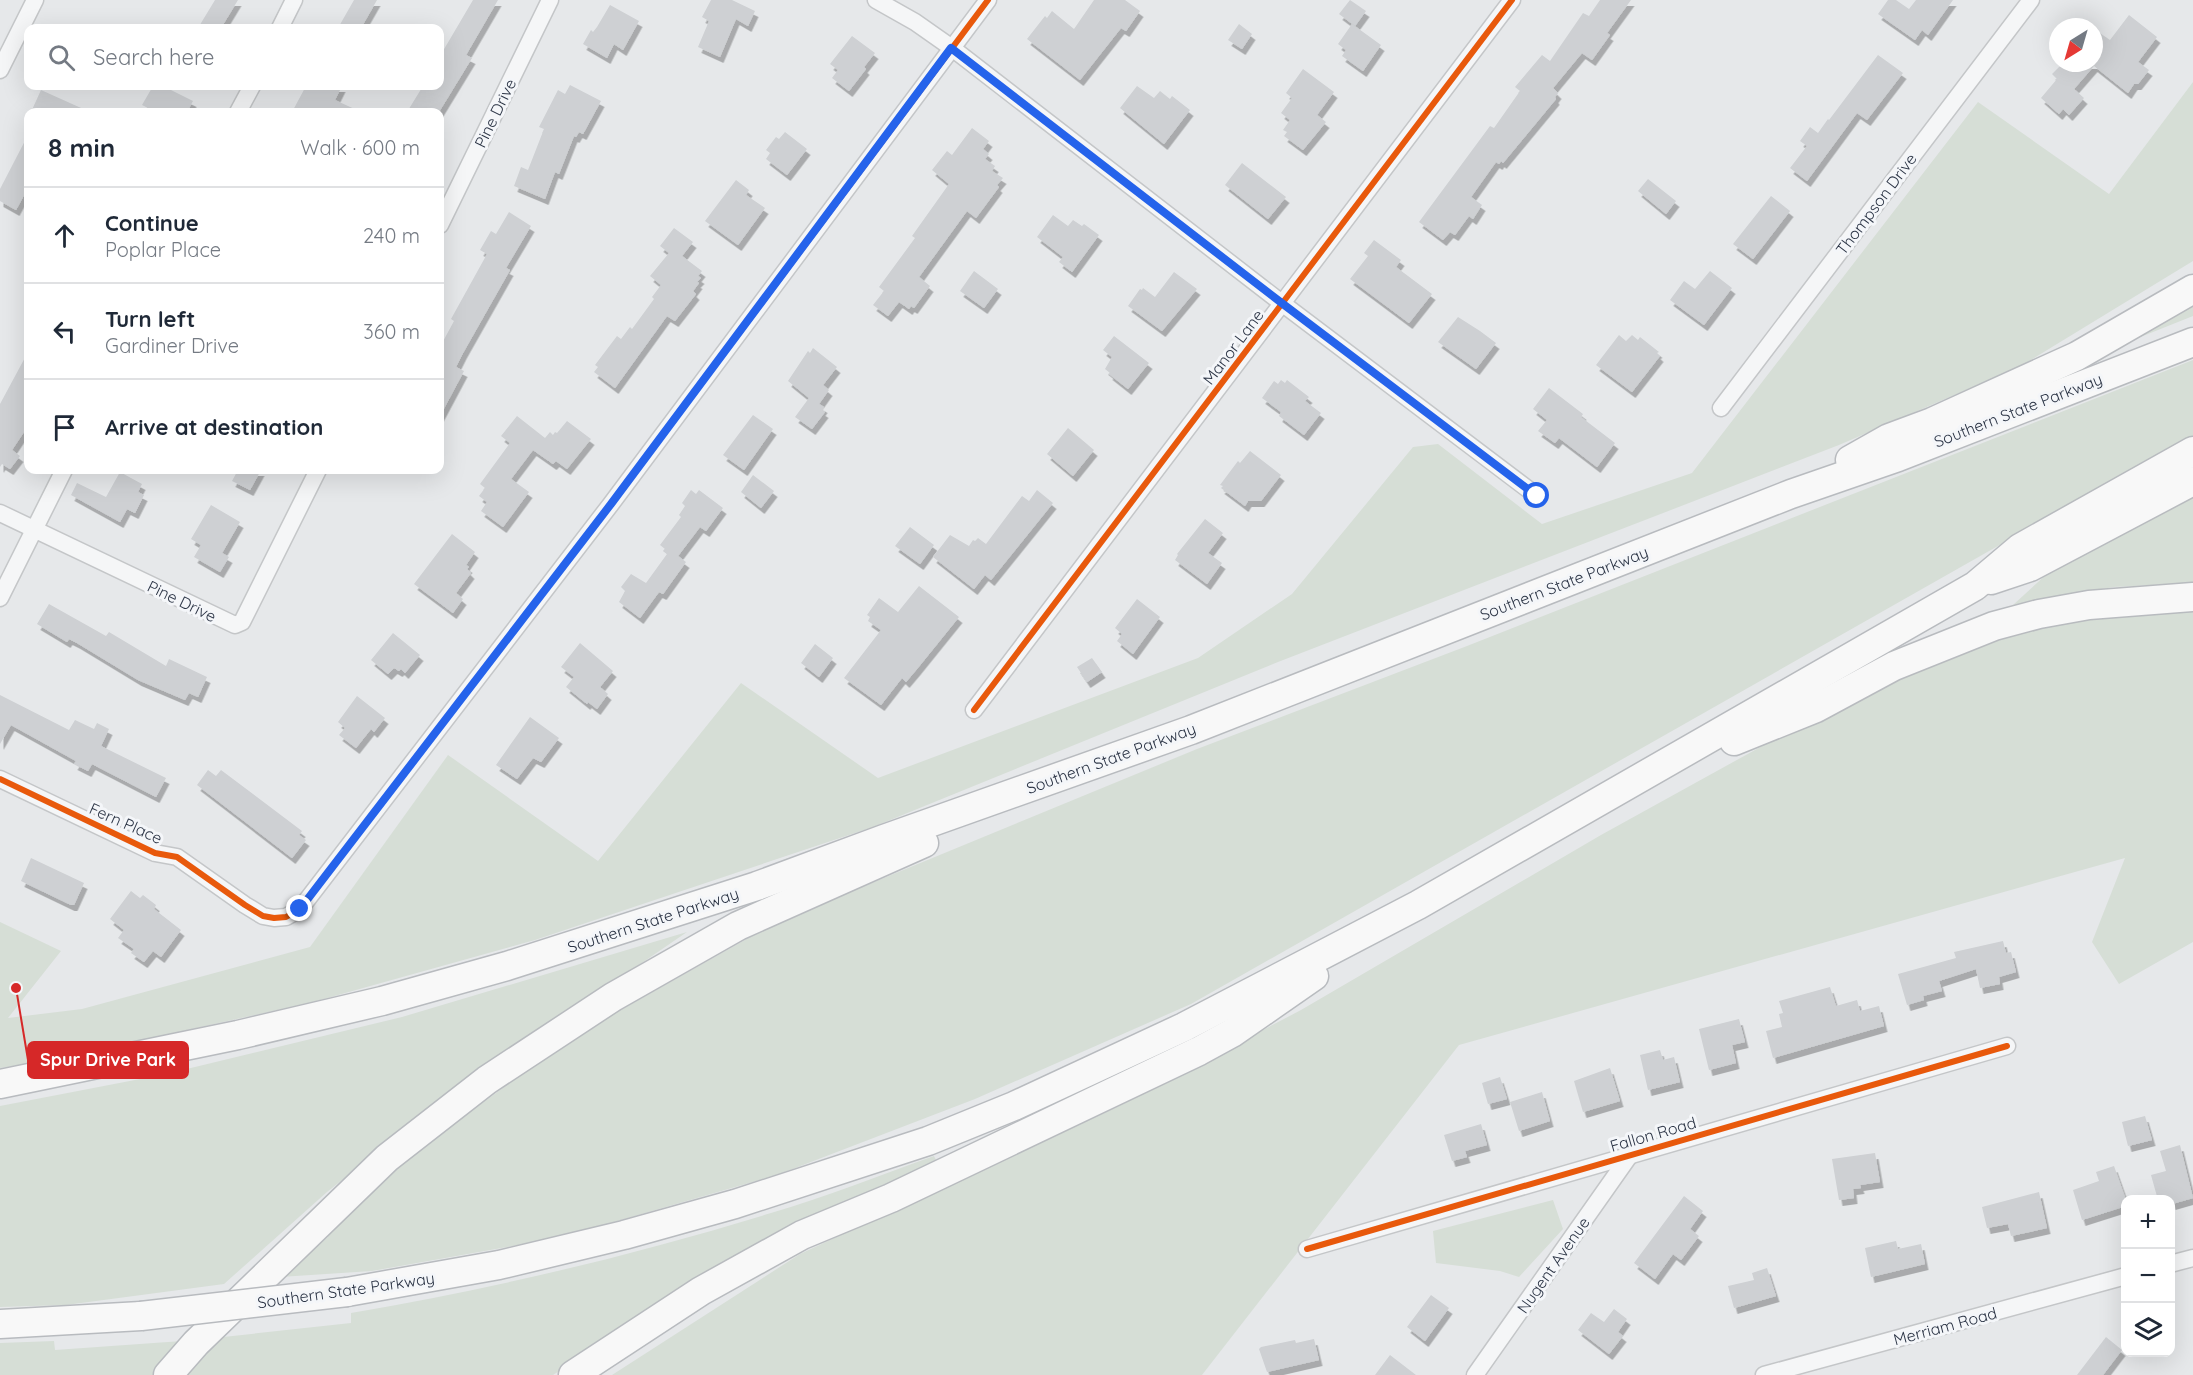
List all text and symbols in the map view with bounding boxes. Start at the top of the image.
north arrow [2049,18,2103,72]
search box [24,24,444,90]
icon: search [45,41,78,74]
text: Search here [93,43,214,71]
street label: Pine Drive [470,75,520,151]
text: 8 min [48,131,115,164]
text: Walk · 600 m [300,135,420,160]
street label: Thompson Drive [1831,149,1921,259]
text: Continue [105,209,199,237]
icon: ahead [48,219,81,252]
text: 240 m [363,223,420,248]
text: Poplar Place [105,237,221,262]
text: Turn left [105,305,195,333]
street label: Manor Lane [1198,305,1268,389]
icon: left [48,315,81,348]
text: 360 m [363,319,420,344]
text: Gardiner Drive [105,333,239,358]
street label: Southern State Parkway [1931,369,2105,451]
icon: arrive [48,411,81,444]
text: Arrive at destination [105,413,323,441]
route start [1523,482,1549,508]
street label: Southern State Parkway [1477,542,1651,624]
street label: Pine Drive [144,576,220,626]
street label: Southern State Parkway [1024,718,1198,798]
street label: Fern Place [86,798,166,848]
street label: Southern State Parkway [565,883,741,957]
route end [286,895,312,921]
callout: Spur Drive Park [28,1042,188,1078]
text: Spur Drive Park [40,1048,176,1071]
street label: Fallon Road [1608,1112,1698,1156]
map controls [2121,1195,2175,1357]
button: + [2121,1195,2175,1249]
street label: Nugent Avenue [1512,1213,1594,1317]
button: − [2121,1249,2175,1303]
street label: Southern State Parkway [256,1268,436,1312]
street label: Merriam Road [1891,1303,1999,1349]
button: layers [2121,1303,2175,1357]

